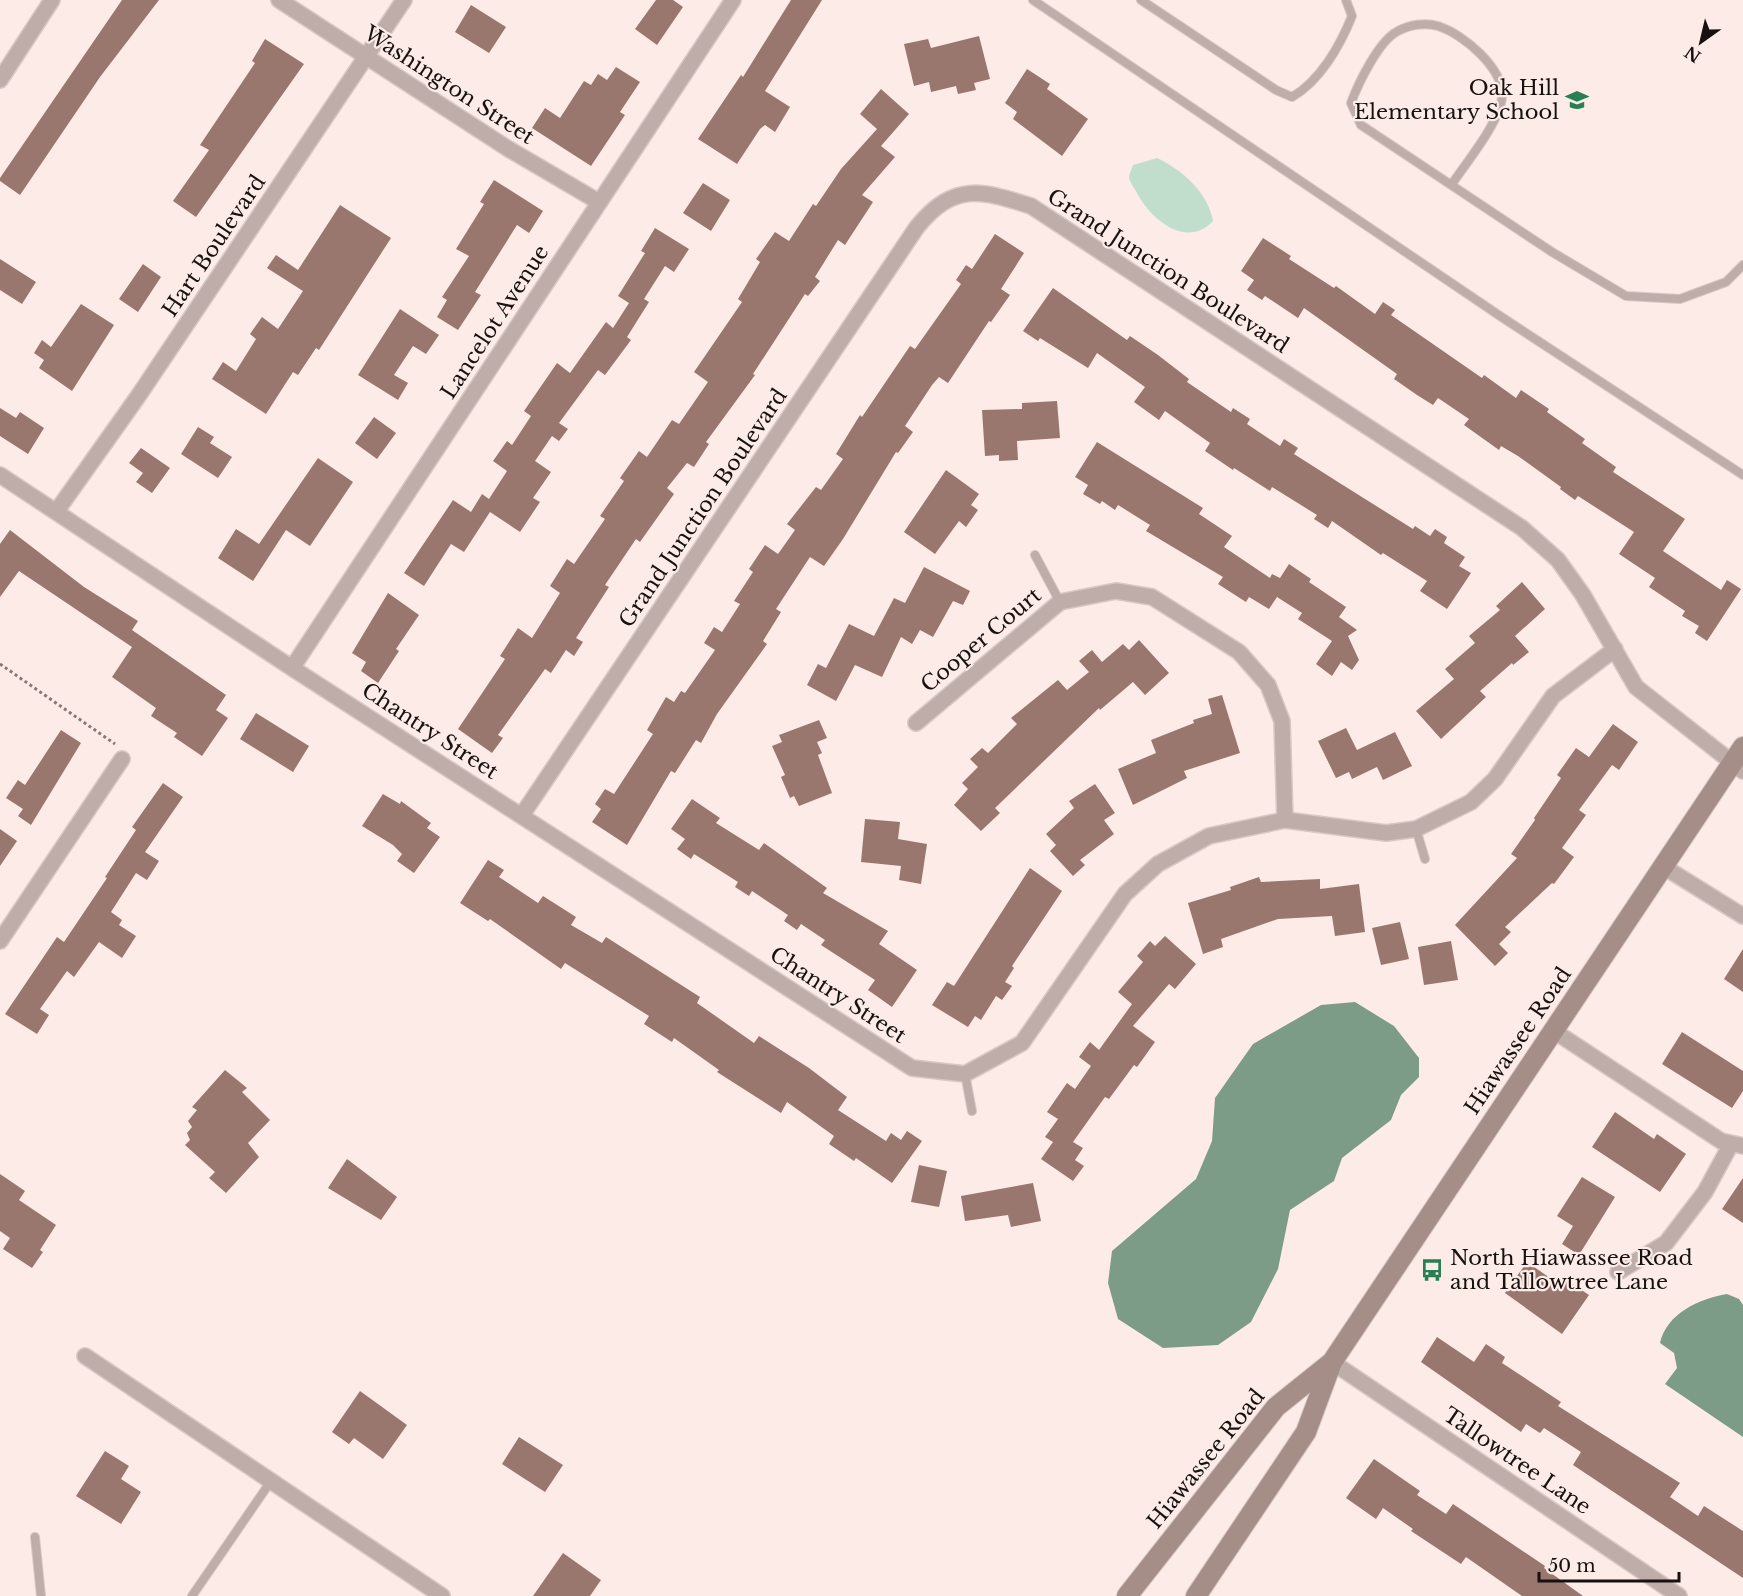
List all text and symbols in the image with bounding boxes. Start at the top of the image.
north arrow [1671,12,1731,72]
street label: Washington Street [358,20,539,150]
text: N [1681,42,1704,67]
place label: Oak Hill Elementary School [1354,75,1559,125]
school or university icon: Oak Hill Elementary School [1564,87,1590,113]
street label: Hart Boulevard [157,170,271,322]
street label: Grand Junction Boulevard [1043,183,1293,359]
street label: Lancelot Avenue [436,240,554,404]
street label: Grand Junction Boulevard [613,384,793,632]
street label: Cooper Court [916,582,1046,698]
street label: Chantry Street [357,677,503,785]
street label: Chantry Street [765,941,911,1049]
street label: Hiawassee Road [1459,962,1577,1120]
place label: North Hiawassee Road and Tallowtree Lane [1450,1245,1693,1295]
bus stop icon: North Hiawassee Road and Tallowtree Lane [1419,1257,1445,1283]
street label: Hiawassee Road [1142,1384,1270,1534]
street label: Tallowtree Lane [1438,1402,1596,1520]
scale bar [1539,1545,1678,1583]
text: 50 m [1548,1555,1596,1577]

